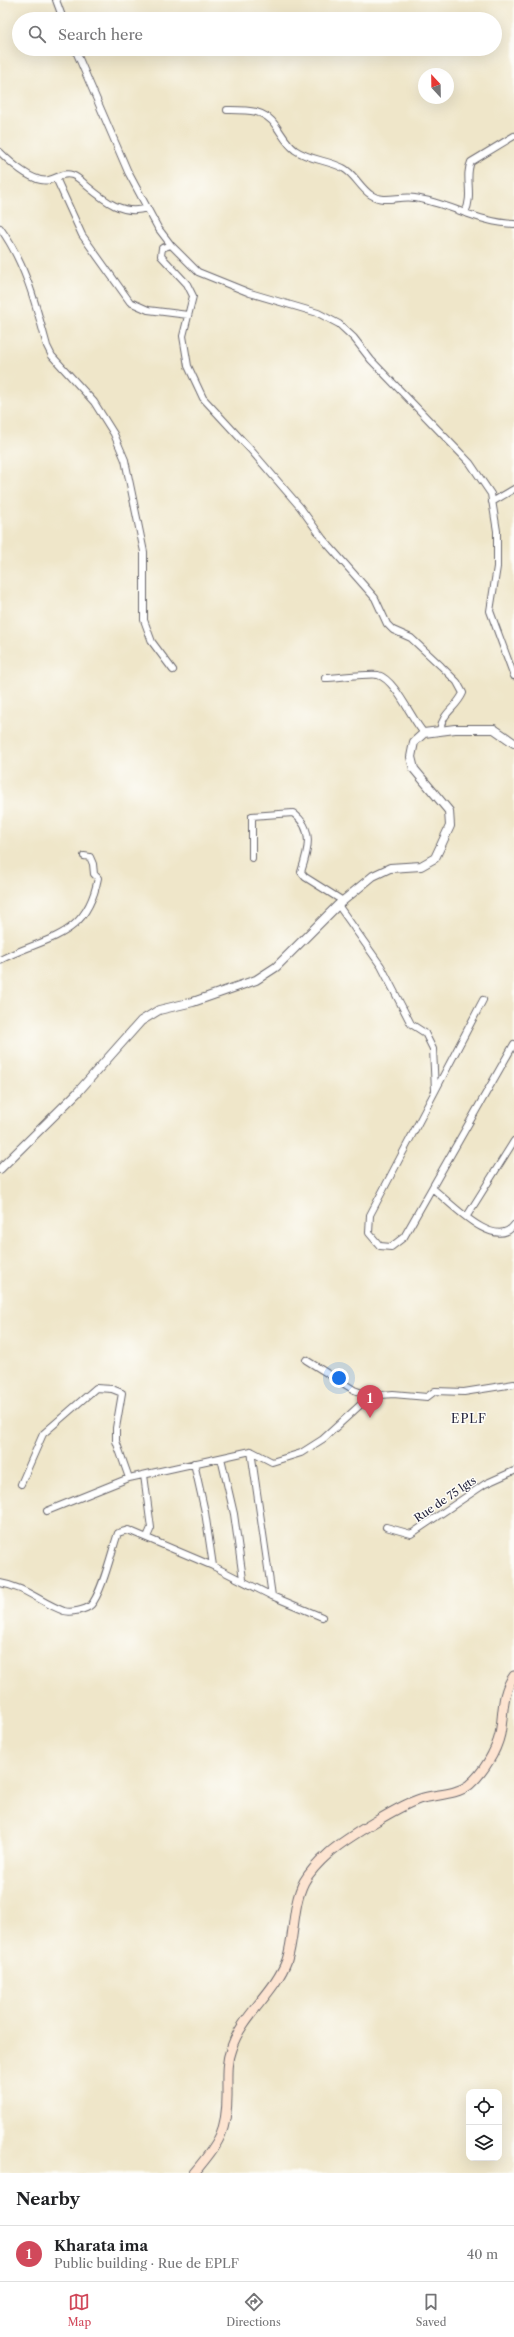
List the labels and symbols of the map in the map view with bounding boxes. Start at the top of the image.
north arrow [418,68,454,104]
your location [329,1368,349,1388]
pin: 1 [357,1385,383,1418]
district label: EPLF [451,1411,487,1426]
street label: Rue de 75 lgts [411,1473,479,1525]

